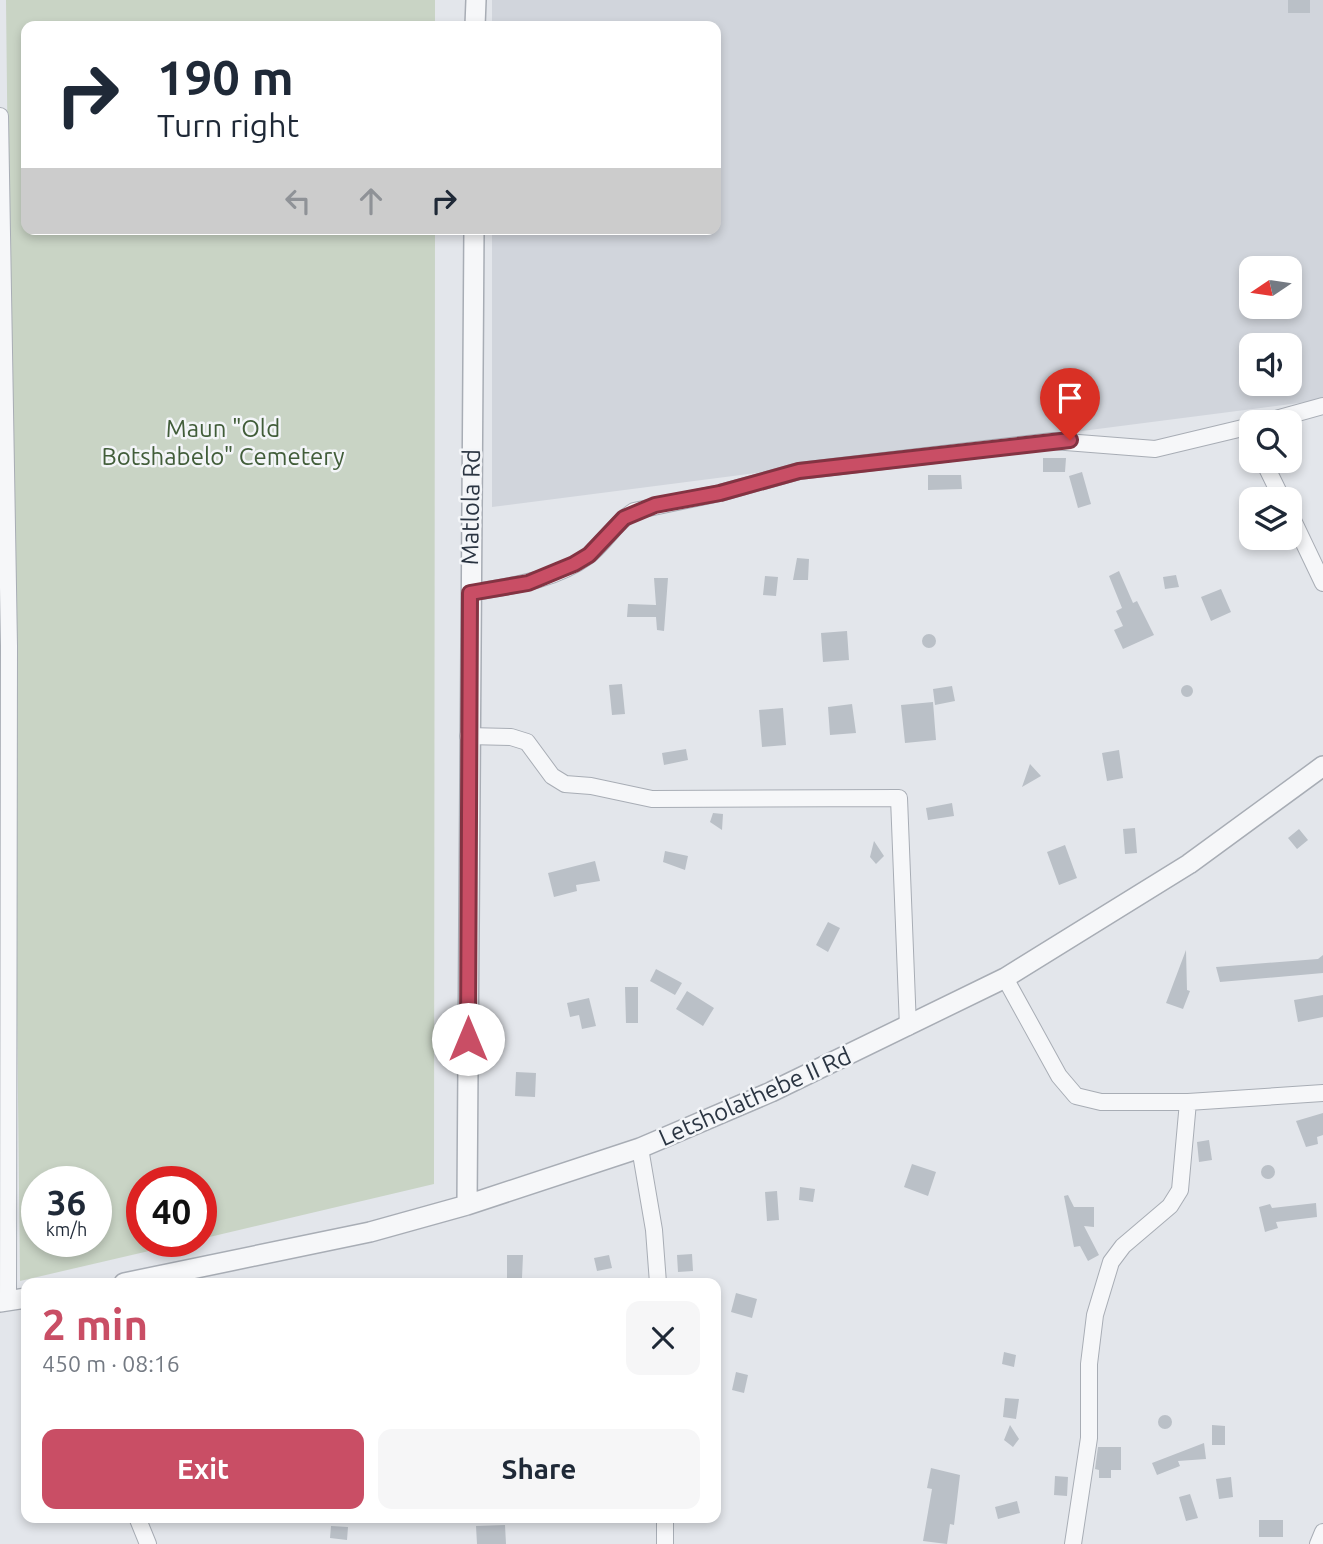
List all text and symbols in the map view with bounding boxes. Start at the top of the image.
icon: right [42,49,133,140]
text: 190 m [157,49,294,104]
text: Turn right [157,107,299,143]
icon: left [279,182,317,220]
icon: ahead [352,182,390,220]
icon: right [425,182,463,220]
north arrow [1239,256,1302,318]
map controls [1239,256,1302,550]
button: sound [1239,333,1302,396]
pin [1040,368,1100,440]
icon: arrive [1051,379,1089,417]
button: search [1239,410,1302,473]
park label: Maun "Old Botshabelo" Cemetery [101,415,345,470]
street label: Matlola Rd [456,449,485,565]
button: layers [1239,487,1302,550]
position arrow [431,1002,505,1076]
street label: Letsholathebe II Rd [654,1042,855,1151]
speed limit sign: 40 [126,1166,217,1257]
text: 36 [47,1182,86,1222]
text: km/h [46,1219,87,1239]
text: 2 min [42,1301,148,1348]
button: close [626,1301,700,1375]
text: 450 m · 08:16 [42,1351,180,1376]
button: Exit [42,1429,364,1509]
button: Share [378,1429,700,1509]

